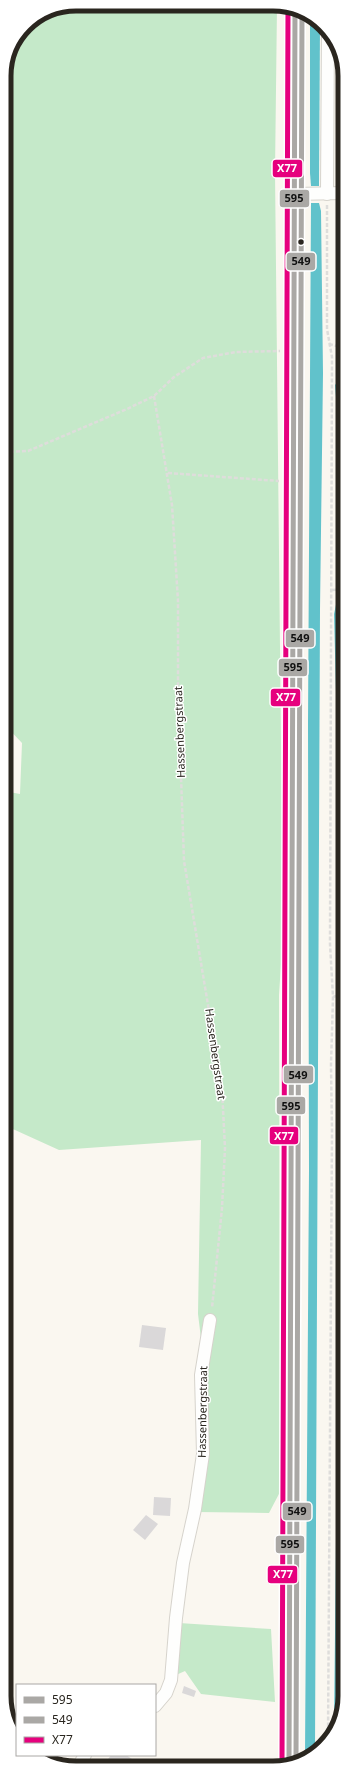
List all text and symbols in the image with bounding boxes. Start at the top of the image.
line badge: X77 [272,159,303,178]
text: X77 [277,160,297,175]
line badge: 595 [279,189,310,208]
text: 595 [285,190,303,205]
unlabelled marker [296,237,306,247]
line badge: 549 [286,252,316,271]
text: 549 [292,253,310,268]
line badge: 549 [285,629,315,648]
text: 549 [291,630,309,645]
line badge: 595 [278,658,308,677]
text: 595 [284,659,302,674]
street label: Hassenbergstraat [170,686,188,778]
line badge: X77 [270,688,301,707]
text: X77 [276,689,296,704]
street label: Hassenbergstraat [202,1007,230,1101]
line badge: 549 [283,1065,314,1084]
text: 549 [289,1067,307,1082]
line badge: 595 [276,1096,306,1115]
text: 595 [282,1098,300,1113]
line badge: X77 [269,1126,299,1145]
text: X77 [274,1128,294,1143]
street label: Hassenbergstraat [194,1366,210,1458]
line badge: 549 [282,1502,312,1521]
text: 549 [288,1503,306,1518]
line badge: 595 [275,1535,305,1554]
text: 595 [281,1536,299,1551]
line badge: X77 [267,1565,298,1584]
text: X77 [273,1566,293,1581]
legend [16,1684,156,1756]
text: 595 [52,1691,73,1708]
text: 549 [52,1711,73,1728]
text: X77 [52,1731,73,1748]

